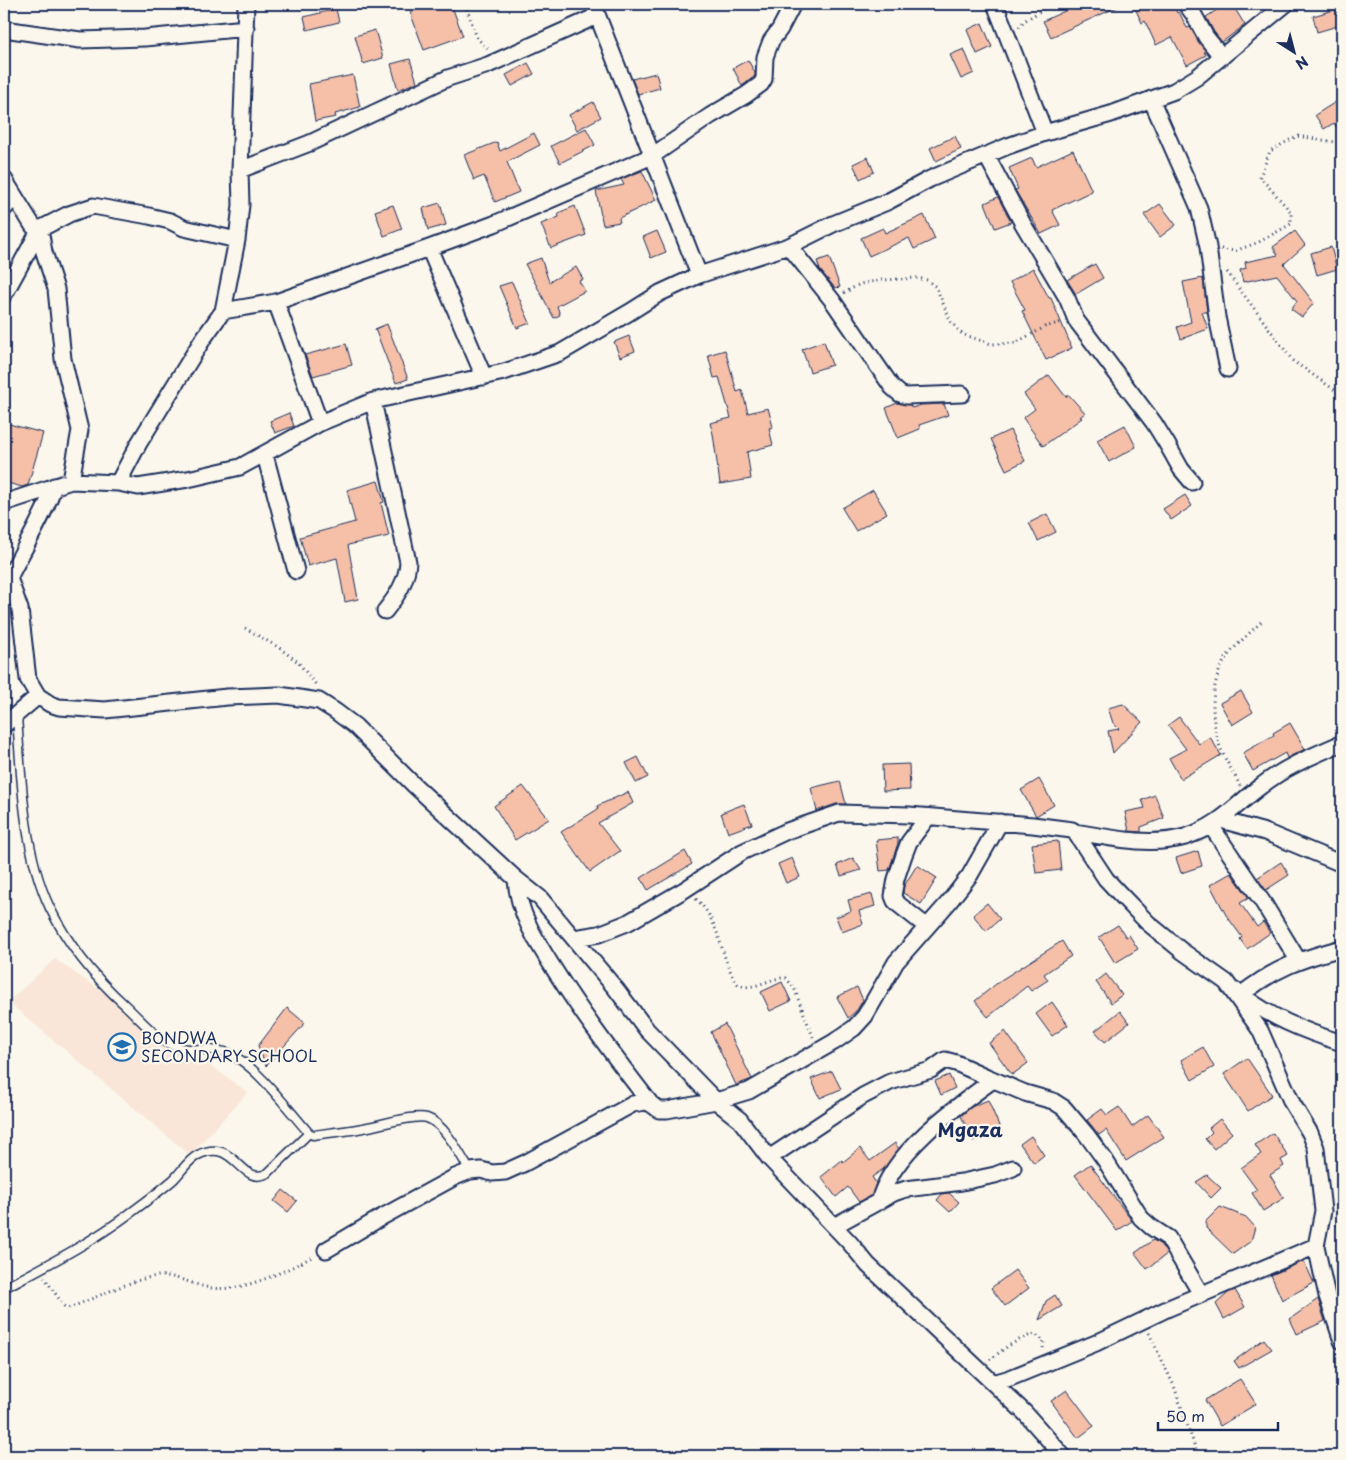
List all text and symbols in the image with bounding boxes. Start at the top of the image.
north arrow [1268,28,1318,78]
text: N [1291,51,1313,75]
place label: BONDWA SECONDARY SCHOOL [141,1025,317,1067]
school or university icon: BONDWA SECONDARY SCHOOL [107,1032,137,1062]
district label: Mgaza [937,1115,1003,1143]
scale bar [1158,1400,1278,1432]
text: 50 m [1166,1404,1205,1427]

